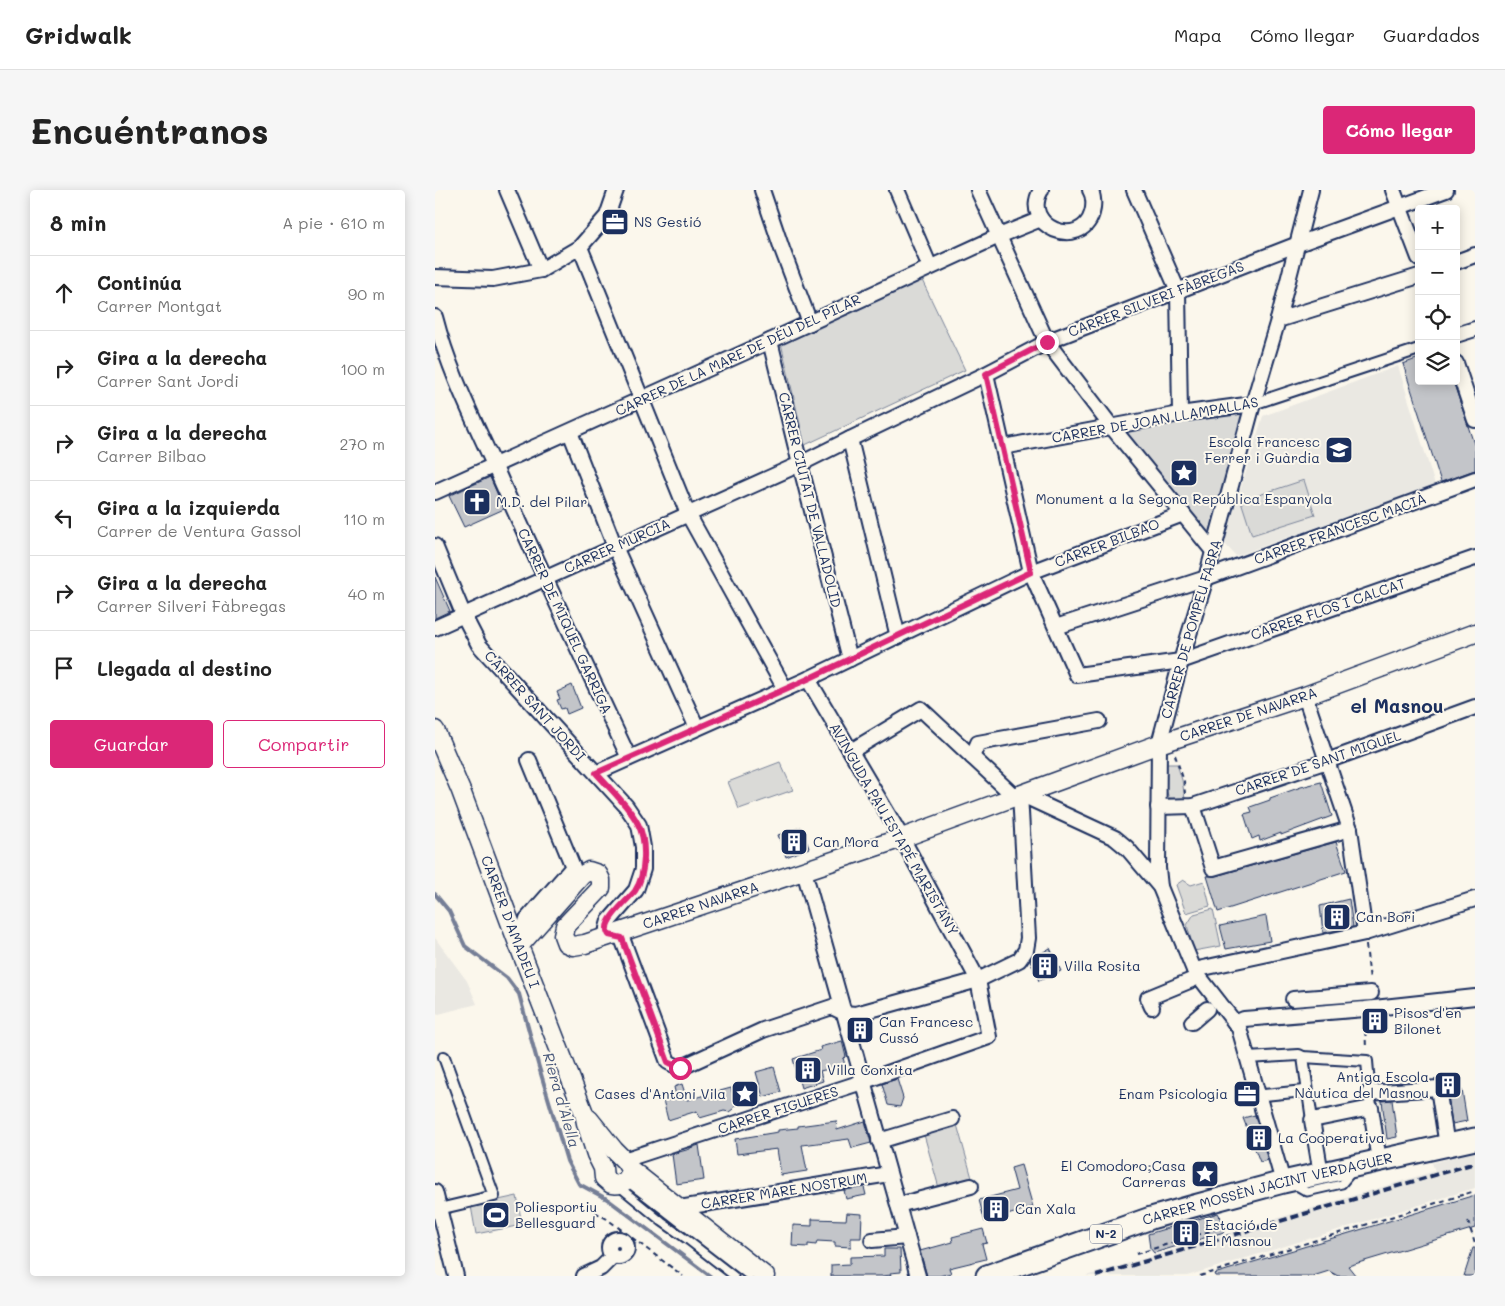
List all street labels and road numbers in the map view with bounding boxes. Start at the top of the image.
street label: CARRER SILVERI FÀBREGAS [1065,256,1247,341]
street label: CARRER DE LA MARE DE DÉU DEL PILAR [612,289,864,420]
street label: CARRER CIUTAT DE VALLADOLID [774,390,846,610]
street label: CARRER DE JOAN LLAMPALLAS [1050,392,1260,447]
street label: CARRER FRANCESC MACIÀ [1251,488,1429,569]
street label: CARRER MURCIA [561,514,673,577]
street label: CARRER BILBAO [1052,514,1162,571]
street label: CARRER DE MIQUEL GARRIGA [514,525,617,717]
street label: CARRER DE POMPEU FABRA [1156,537,1225,721]
street label: CARRER FLOS I CALCAT [1248,573,1408,644]
street label: CARRER SANT JORDI [481,646,590,765]
street label: CARRER DE NAVARRA [1177,682,1319,746]
street label: AVINGUDA PAU ESTAPÉ MARISTANY [826,719,963,939]
street label: CARRER DE SANT MIQUEL [1232,725,1404,800]
street label: CARRER D'AMADEU I [477,853,544,990]
street label: CARRER NAVARRA [640,877,761,933]
street label: CARRER FIGUERES [715,1081,841,1138]
street label: CARRER MOSSÈN JACINT VERDAGUER [1139,1148,1394,1229]
street label: CARRER MARE NOSTRUM [699,1168,868,1213]
road number: N-2 [1090,1224,1122,1244]

